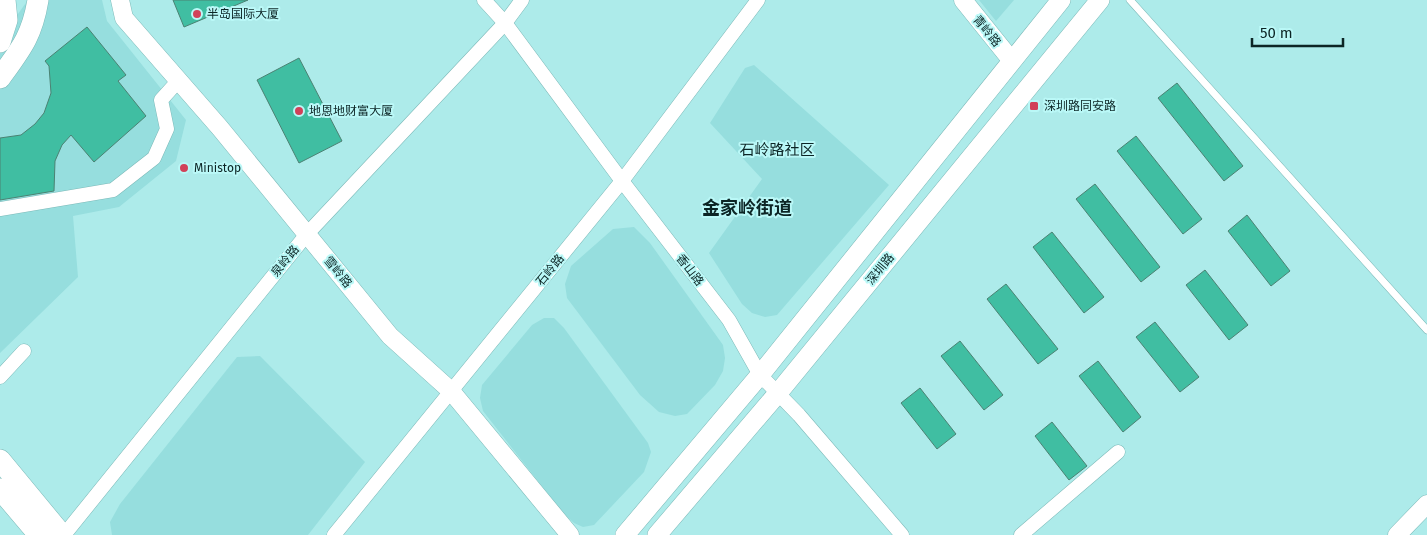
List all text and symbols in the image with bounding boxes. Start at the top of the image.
place label: 半岛国际大厦 [207,7,279,21]
marker: 半岛国际大厦 [191,8,203,20]
street label: 青岭路 [970,13,1004,49]
scale bar [1252,15,1343,47]
text: 50 m [1260,24,1293,42]
place label: 深圳路同安路 [1044,99,1116,113]
marker: 深圳路同安路 [1028,100,1040,112]
place label: 地恩地财富大厦 [309,104,393,118]
marker: 地恩地财富大厦 [293,105,305,117]
district label: 石岭路社区 [739,141,815,159]
place label: Ministop [194,161,241,175]
marker: Ministop [178,162,190,174]
district label: 金家岭街道 [702,197,792,219]
street label: 泉岭路 [268,243,302,279]
street label: 深圳路 [863,251,897,287]
street label: 石岭路 [533,252,567,288]
street label: 香山路 [673,252,707,288]
street label: 雪岭路 [321,254,355,290]

